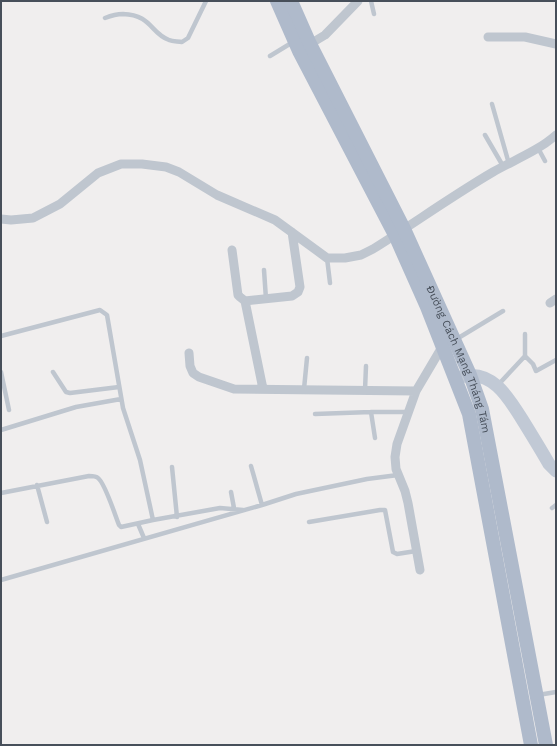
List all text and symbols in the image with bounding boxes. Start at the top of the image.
street label: Đường Cách Mạng Tháng Tám [424,283,493,434]

